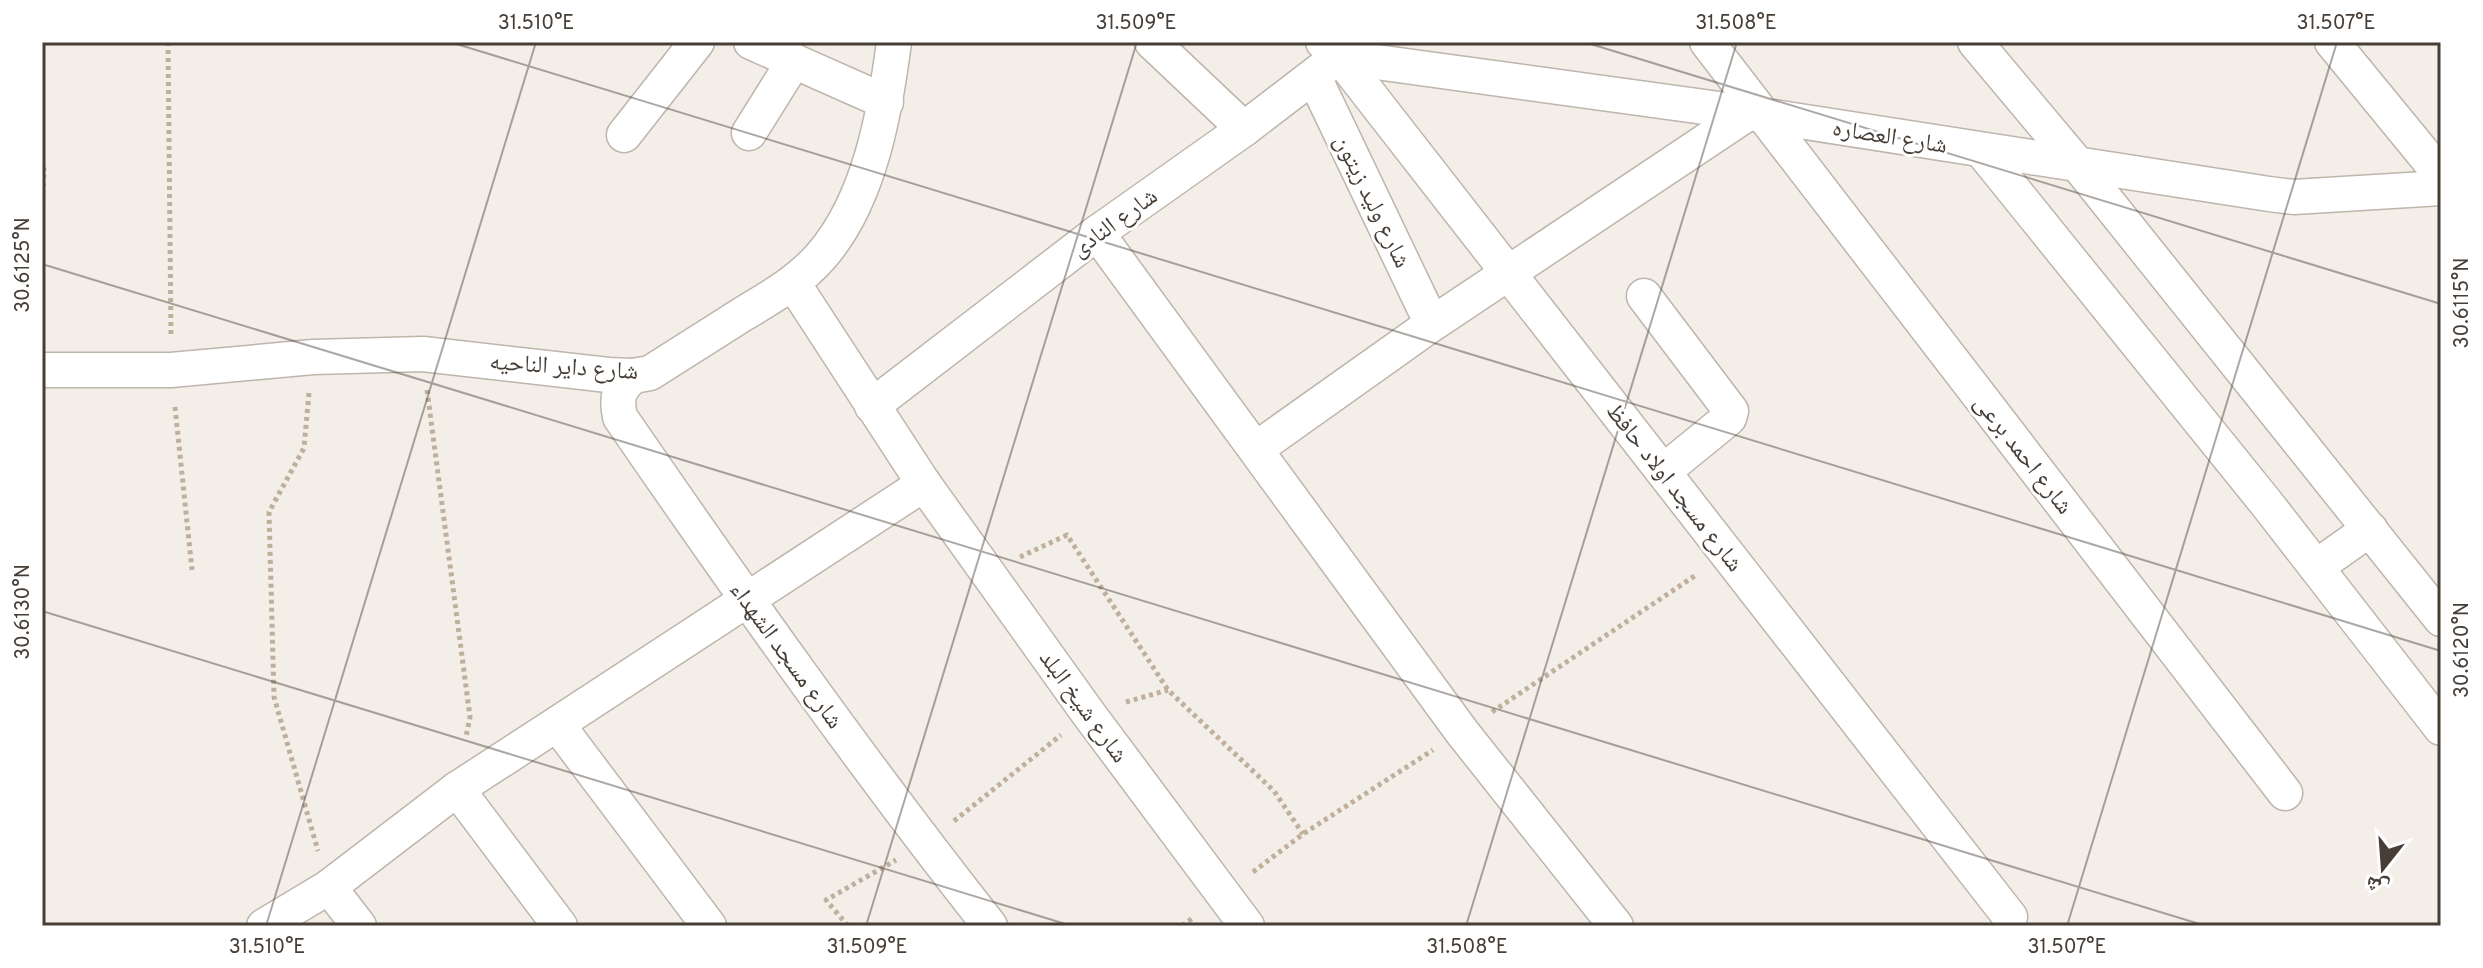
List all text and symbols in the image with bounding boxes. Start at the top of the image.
text: 31.510°E [498,11,574,37]
text: 31.509°E [1095,11,1177,37]
text: 31.508°E [1695,11,1777,37]
text: 31.507°E [2296,11,2376,37]
street label: شارع العصاره [1830,114,1949,162]
street label: شارع وليد زيتون [1326,130,1416,273]
street label: شارع النادى [1066,182,1164,265]
text: 30.6125°N [11,217,37,313]
text: 30.6115°N [2450,258,2476,348]
street label: شارع داير الناحيه [488,348,639,388]
street label: شارع احمد برعى [1966,389,2079,521]
street label: شارع مسجد اولاد حافظ [1598,398,1749,579]
text: 30.6130°N [11,564,37,660]
street label: شارع مسجد الشهداء [722,577,849,736]
text: 30.6120°N [2450,602,2476,698]
street label: شارع شيخ البلد [1031,645,1133,770]
north arrow [2343,828,2423,908]
text: ش [2363,868,2393,901]
text: 31.510°E [229,935,305,961]
text: 31.509°E [826,935,908,961]
text: 31.508°E [1426,935,1508,961]
text: 31.507°E [2027,935,2107,961]

